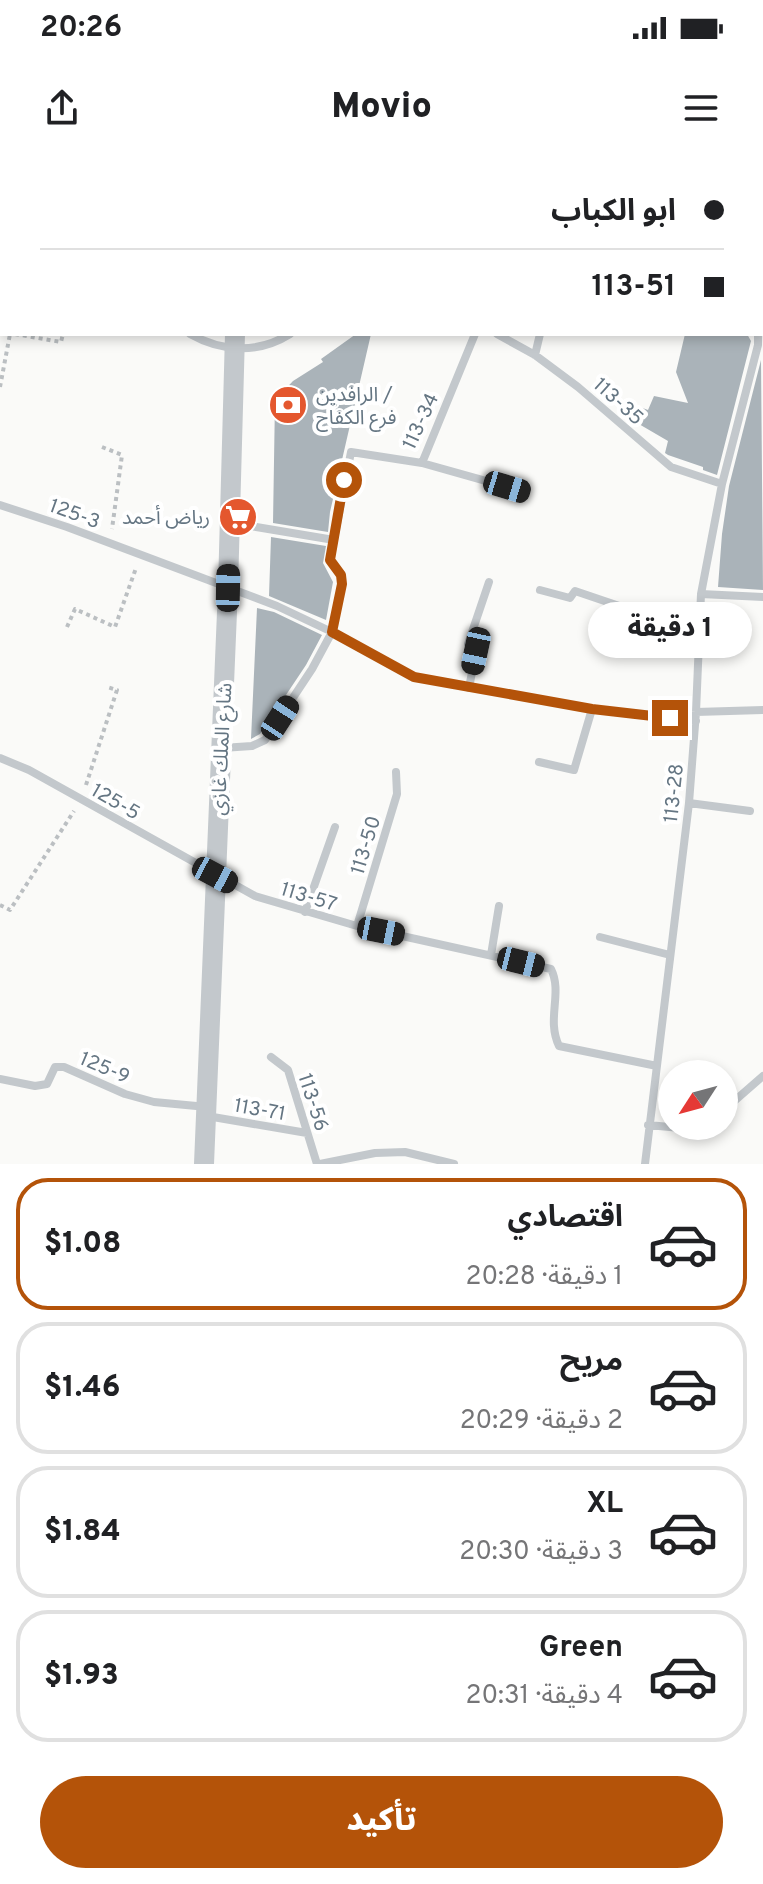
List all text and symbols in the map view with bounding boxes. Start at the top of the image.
text: 20:26 [40,10,122,47]
text: Movio [331,85,432,131]
icon: share [40,86,84,130]
icon: menu [679,86,723,130]
text: ابو الكباب [551,194,676,231]
text: 113-51 [591,269,676,306]
street label: 113-35 [587,373,648,432]
place label: الرافدين / فرع الكفاح [316,383,396,432]
bank icon: الرافدين / فرع الكفاح [267,384,309,426]
street label: 113-34 [397,389,446,454]
route start [326,462,362,498]
car [481,469,533,505]
street label: 125-3 [45,494,103,536]
supermarket icon: رياض أحمد [217,496,259,538]
place label: رياض أحمد [122,505,210,532]
car [216,564,240,612]
callout: 1 دقيقة [588,602,752,658]
text: 1 دقيقة [627,613,713,646]
car [459,625,493,677]
street label: شارع الملك غازي [207,682,240,816]
car [257,691,303,745]
route end [652,700,688,736]
street label: 113-28 [659,762,691,824]
street label: 125-5 [86,778,144,827]
street label: 113-50 [346,813,388,878]
car [188,853,242,897]
street label: 113-57 [277,877,340,919]
car [355,915,407,947]
car [495,945,547,979]
street label: 125-9 [75,1047,133,1091]
north arrow [658,1060,738,1140]
map controls [658,1060,738,1140]
street label: 113-56 [291,1070,334,1135]
street label: 113-71 [232,1094,288,1128]
text: اقتصادي [508,1200,623,1237]
icon: car [647,1208,719,1280]
text: $1.08 [44,1226,121,1263]
text: 1 دقيقة · 20:28 [465,1261,623,1294]
text: مريح [560,1344,623,1381]
icon: car [647,1352,719,1424]
text: $1.46 [44,1370,120,1407]
text: 2 دقيقة · 20:29 [460,1405,623,1438]
text: XL [586,1486,623,1523]
icon: car [647,1496,719,1568]
text: $1.84 [44,1514,121,1551]
text: 3 دقيقة · 20:30 [459,1536,623,1569]
text: Green [539,1630,623,1667]
icon: car [647,1640,719,1712]
text: $1.93 [44,1658,119,1695]
text: 4 دقيقة · 20:31 [466,1680,623,1713]
button: تأكيد [40,1776,723,1868]

